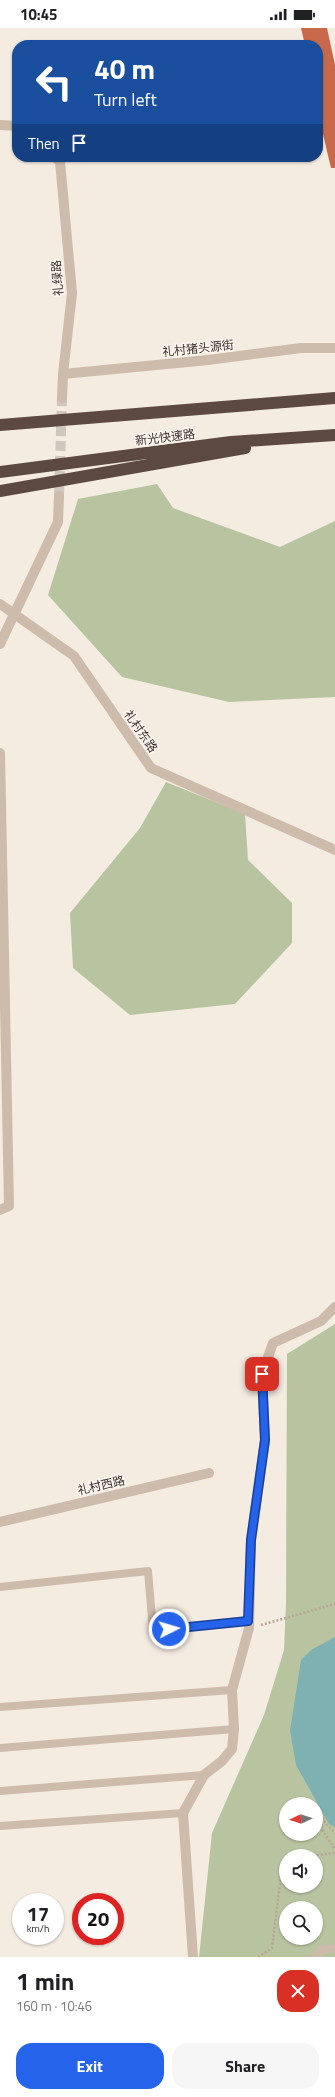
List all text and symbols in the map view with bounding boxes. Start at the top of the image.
text: 10:45 [20,3,57,26]
text: 40 m [94,47,155,90]
icon: left [28,56,80,108]
text: Turn left [94,86,157,113]
text: Then [28,132,60,155]
icon: arrive [68,132,90,154]
street label: 礼绿路 [46,259,68,297]
street label: 礼村猪头源街 [161,335,235,361]
street label: 新光快速路 [134,424,196,450]
street label: 礼村东路 [119,706,163,756]
pin [245,1357,279,1391]
icon: arrive [251,1363,273,1385]
street label: 礼村西路 [75,1470,127,1500]
position arrow [148,1608,190,1650]
north arrow [279,1797,323,1841]
map controls [279,1797,323,1945]
button: sound [279,1849,323,1893]
speed limit sign: 20 [72,1893,124,1945]
text: 17 [27,1898,49,1929]
button: search [279,1901,323,1945]
text: km/h [27,1921,49,1936]
text: 1 min [16,1963,74,1999]
button: close [277,1970,319,2012]
text: 160 m · 10:46 [16,1996,92,2016]
button: Exit [16,2043,164,2089]
button: Share [172,2043,319,2089]

